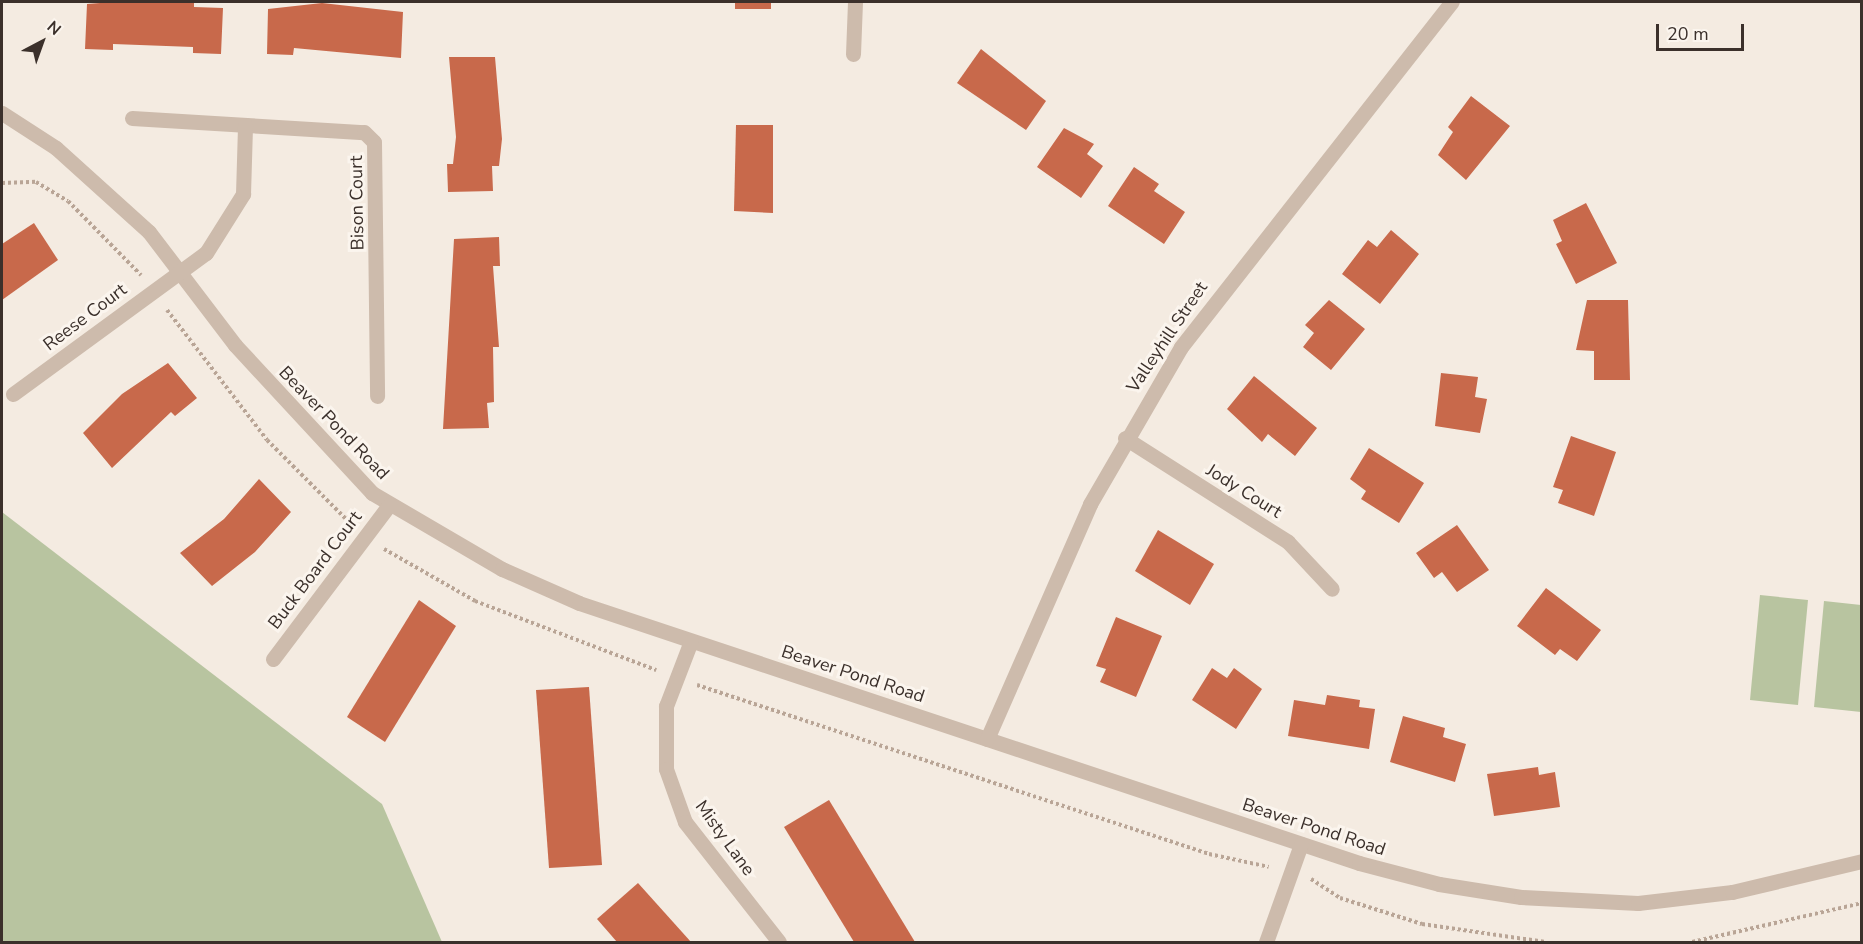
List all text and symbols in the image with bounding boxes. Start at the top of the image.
north arrow [12,12,72,72]
scale bar [1659,12,1748,50]
text: N [42,16,66,41]
text: 20 m [1667,22,1709,46]
street label: Bison Court [345,155,369,251]
street label: Valleyhill Street [1122,277,1212,397]
street label: Reese Court [39,279,131,355]
street label: Beaver Pond Road [274,362,394,484]
street label: Jody Court [1202,459,1286,523]
street label: Buck Board Court [264,507,366,633]
street label: Beaver Pond Road [779,641,927,707]
street label: Beaver Pond Road [1240,794,1388,860]
street label: Misty Lane [691,796,759,880]

